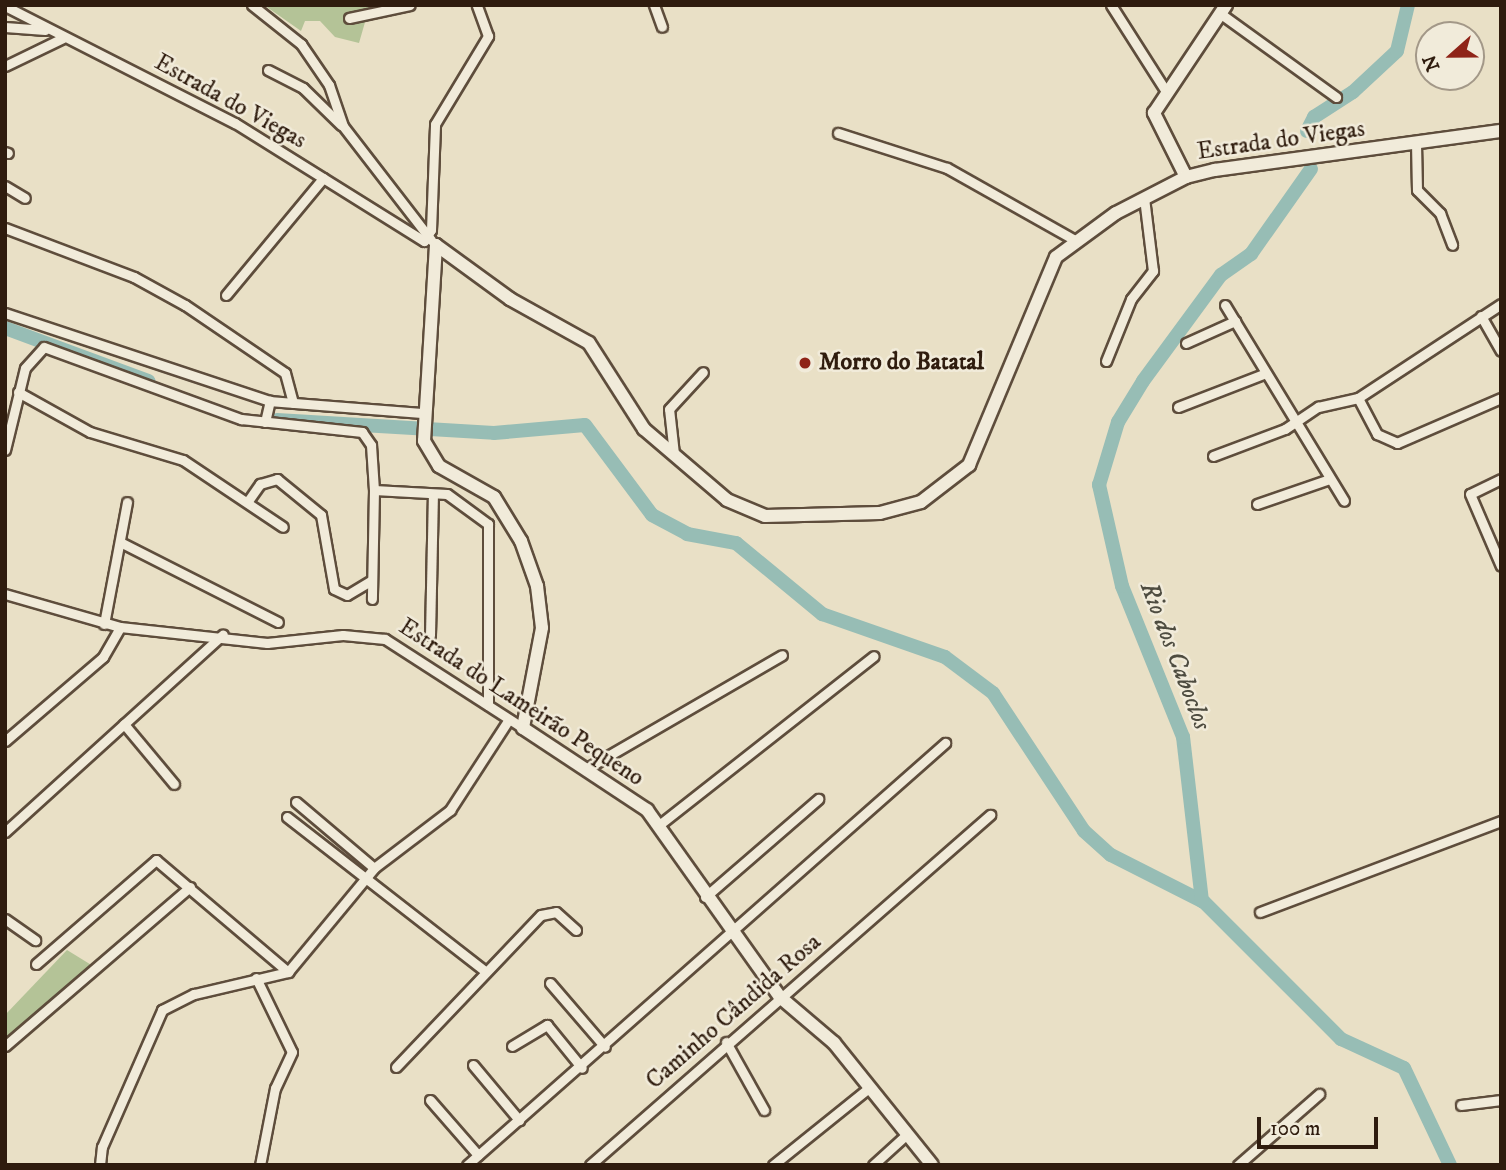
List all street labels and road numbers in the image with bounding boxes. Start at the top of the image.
street label: Estrada do Viegas [149,48,311,156]
street label: Estrada do Viegas [1195,115,1367,167]
street label: Estrada do Lameirão Pequeno [393,613,649,793]
street label: Caminho Cândida Rosa [641,928,827,1096]

